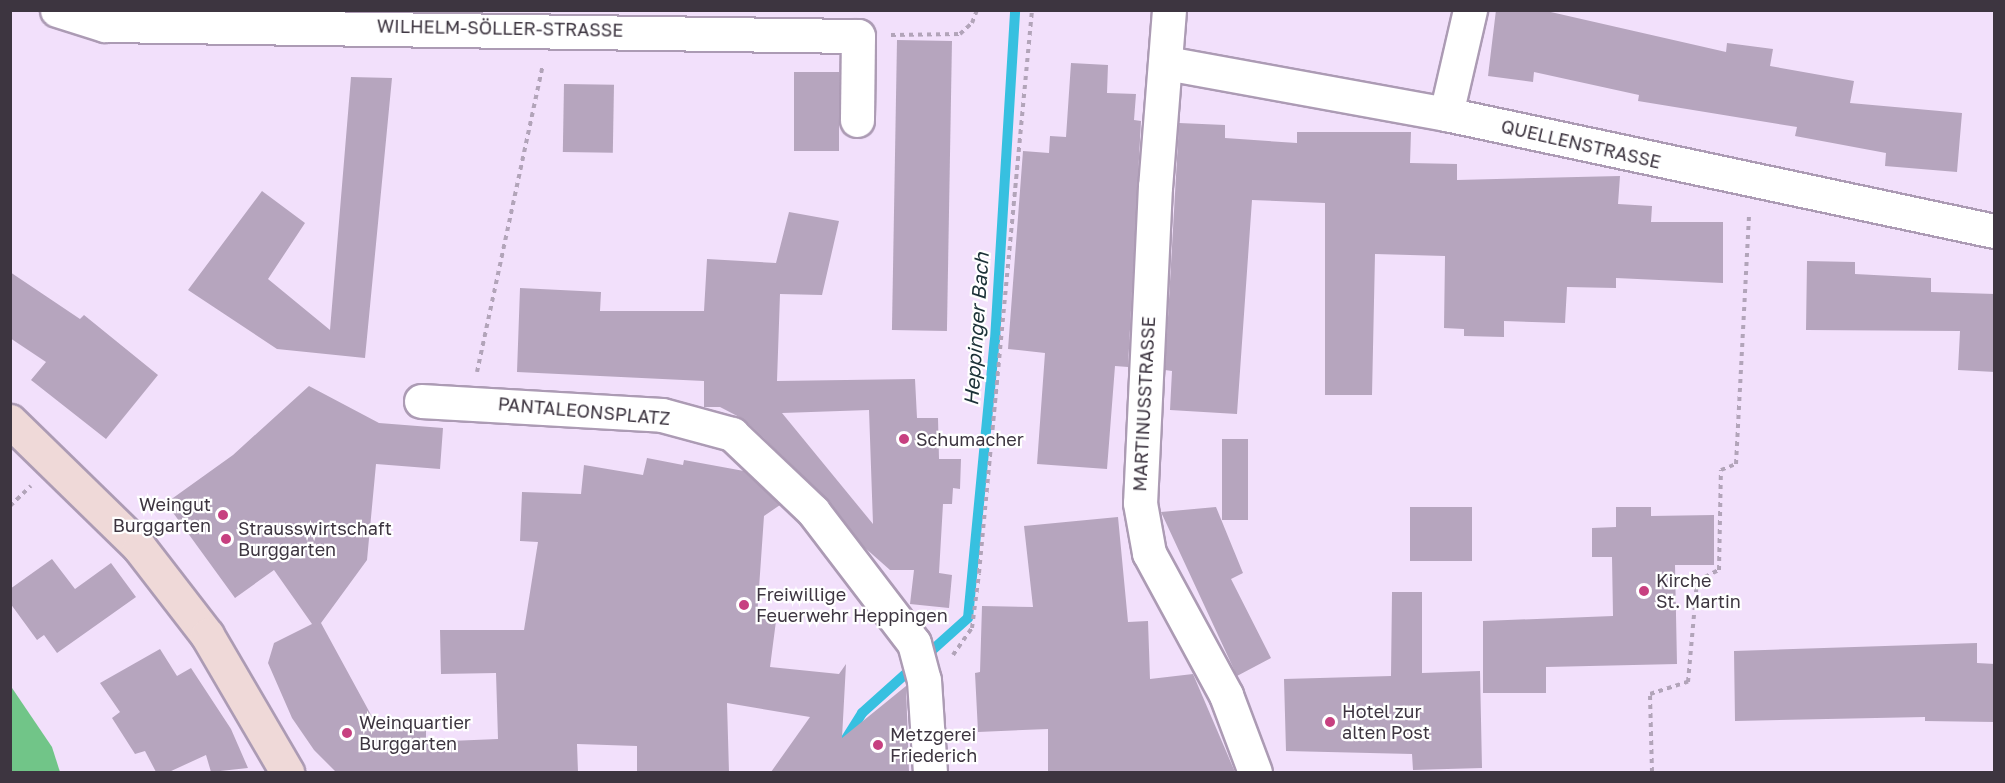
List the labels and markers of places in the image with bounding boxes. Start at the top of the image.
place label: Schumacher [916,428,1024,450]
marker: Schumacher [897,432,911,446]
place label: Weingut Burggarten [113,494,211,536]
marker: Weingut Burggarten [216,508,230,522]
place label: Strausswirtschaft Burggarten [238,518,392,560]
marker: Strausswirtschaft Burggarten [219,532,233,546]
place label: Kirche St. Martin [1656,570,1741,612]
place label: Freiwillige Feuerwehr Heppingen [756,584,948,626]
marker: Kirche St. Martin [1637,584,1651,598]
marker: Freiwillige Feuerwehr Heppingen [737,598,751,612]
place label: Hotel zur alten Post [1342,701,1430,744]
place label: Weinquartier Burggarten [359,712,471,754]
marker: Hotel zur alten Post [1323,715,1337,729]
place label: Metzgerei Friederich [890,724,977,766]
marker: Weinquartier Burggarten [340,726,354,740]
marker: Metzgerei Friederich [871,738,885,752]

